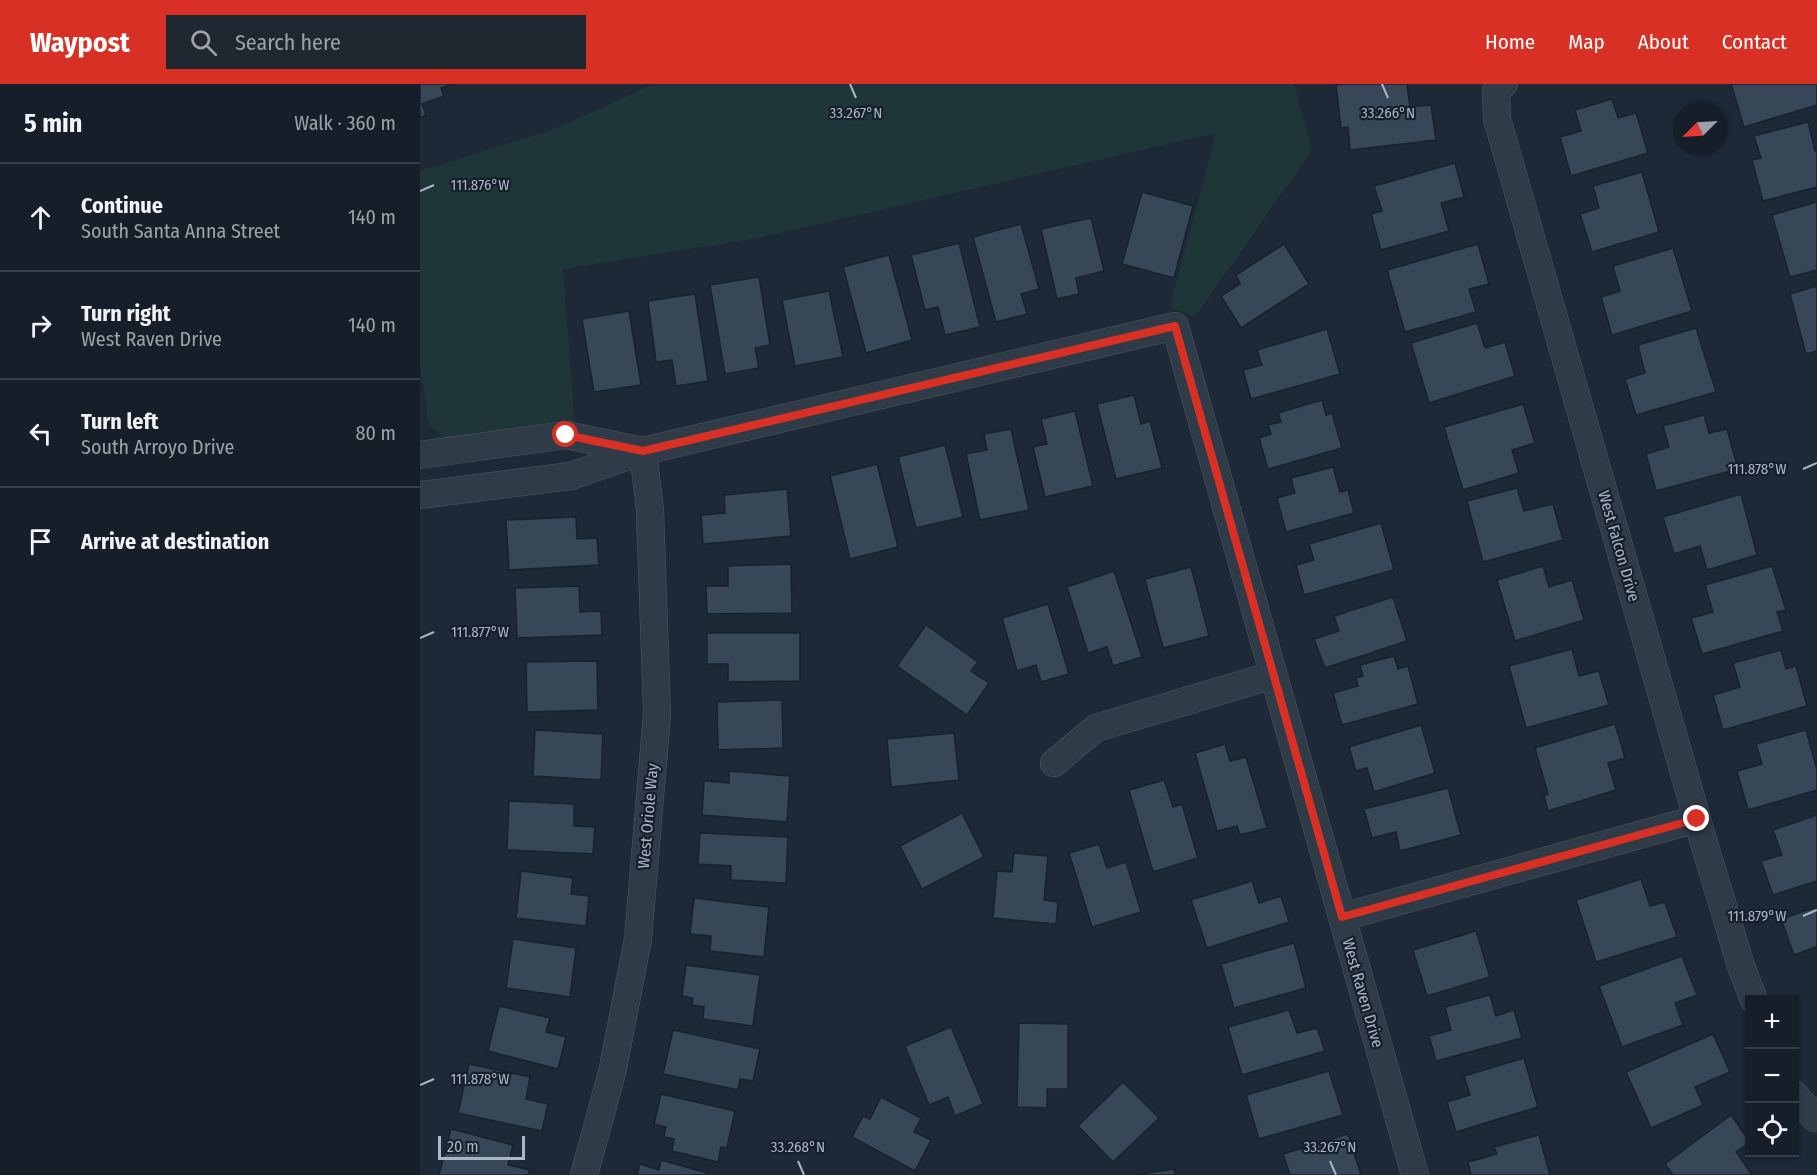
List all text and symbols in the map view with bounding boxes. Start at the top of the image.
search box [166,15,586,69]
text: Waypost [30,26,130,59]
icon: search [187,26,220,59]
text: Search here [235,29,341,56]
text: Home [1485,29,1535,55]
text: Map [1568,29,1605,55]
text: About [1638,29,1689,55]
text: Contact [1722,29,1787,55]
north arrow [1673,102,1727,156]
text: 33.267°N [830,104,882,122]
text: 33.266°N [1361,104,1415,122]
text: 5 min [24,108,82,139]
text: Walk · 360 m [294,111,396,135]
text: 111.876°W [451,176,509,194]
text: Continue [81,192,163,219]
icon: ahead [24,201,57,234]
text: 140 m [348,205,396,229]
text: South Santa Anna Street [81,219,280,243]
text: Turn right [81,300,170,327]
icon: right [24,309,57,342]
text: 140 m [348,313,396,337]
text: West Raven Drive [81,327,222,351]
text: Turn left [81,408,159,435]
icon: left [24,417,57,450]
text: 80 m [356,421,396,445]
route start [552,421,578,447]
text: South Arroyo Drive [81,435,234,459]
text: 111.878°W [1727,460,1787,478]
street label: West Falcon Drive [1594,488,1644,604]
icon: arrive [24,525,57,558]
text: Arrive at destination [81,528,269,555]
text: 111.877°W [451,623,509,641]
street label: West Oriole Way [634,762,662,869]
route end [1683,805,1709,831]
text: 111.879°W [1727,907,1787,925]
street label: West Raven Drive [1338,936,1388,1050]
map controls [1745,995,1799,1157]
button: + [1745,995,1799,1049]
button: − [1745,1049,1799,1103]
text: 111.878°W [450,1070,510,1088]
button: locate [1745,1103,1799,1157]
scale bar [438,1133,525,1160]
text: 20 m [447,1137,478,1156]
text: 33.268°N [771,1138,825,1156]
text: 33.267°N [1304,1138,1356,1156]

